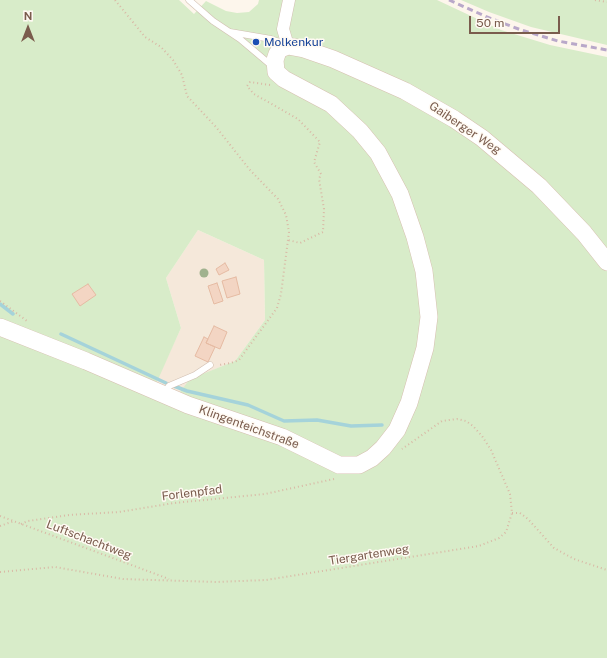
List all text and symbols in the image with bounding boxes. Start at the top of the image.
north arrow [8,8,48,48]
scale bar [471,8,562,34]
text: N [24,10,32,22]
text: 50 m [476,16,504,30]
place label: Molkenkur [264,35,323,49]
marker: Molkenkur [251,37,261,47]
street label: Gaiberger Weg [426,99,504,157]
street label: Klingenteichstraße [197,402,301,452]
street label: Forlenpfad [161,482,223,504]
street label: Luftschachtweg [44,517,134,563]
street label: Tiergartenweg [328,542,410,568]

